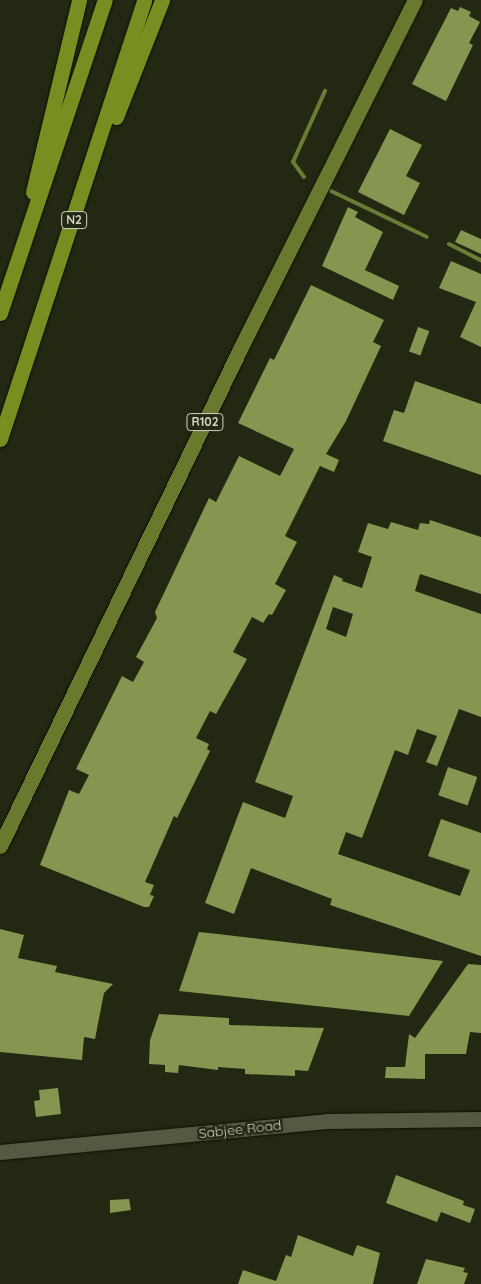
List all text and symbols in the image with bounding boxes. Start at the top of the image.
road number: N2 [60,210,88,230]
road number: R102 [186,412,224,432]
street label: Sabjee Road [198,1116,282,1142]

